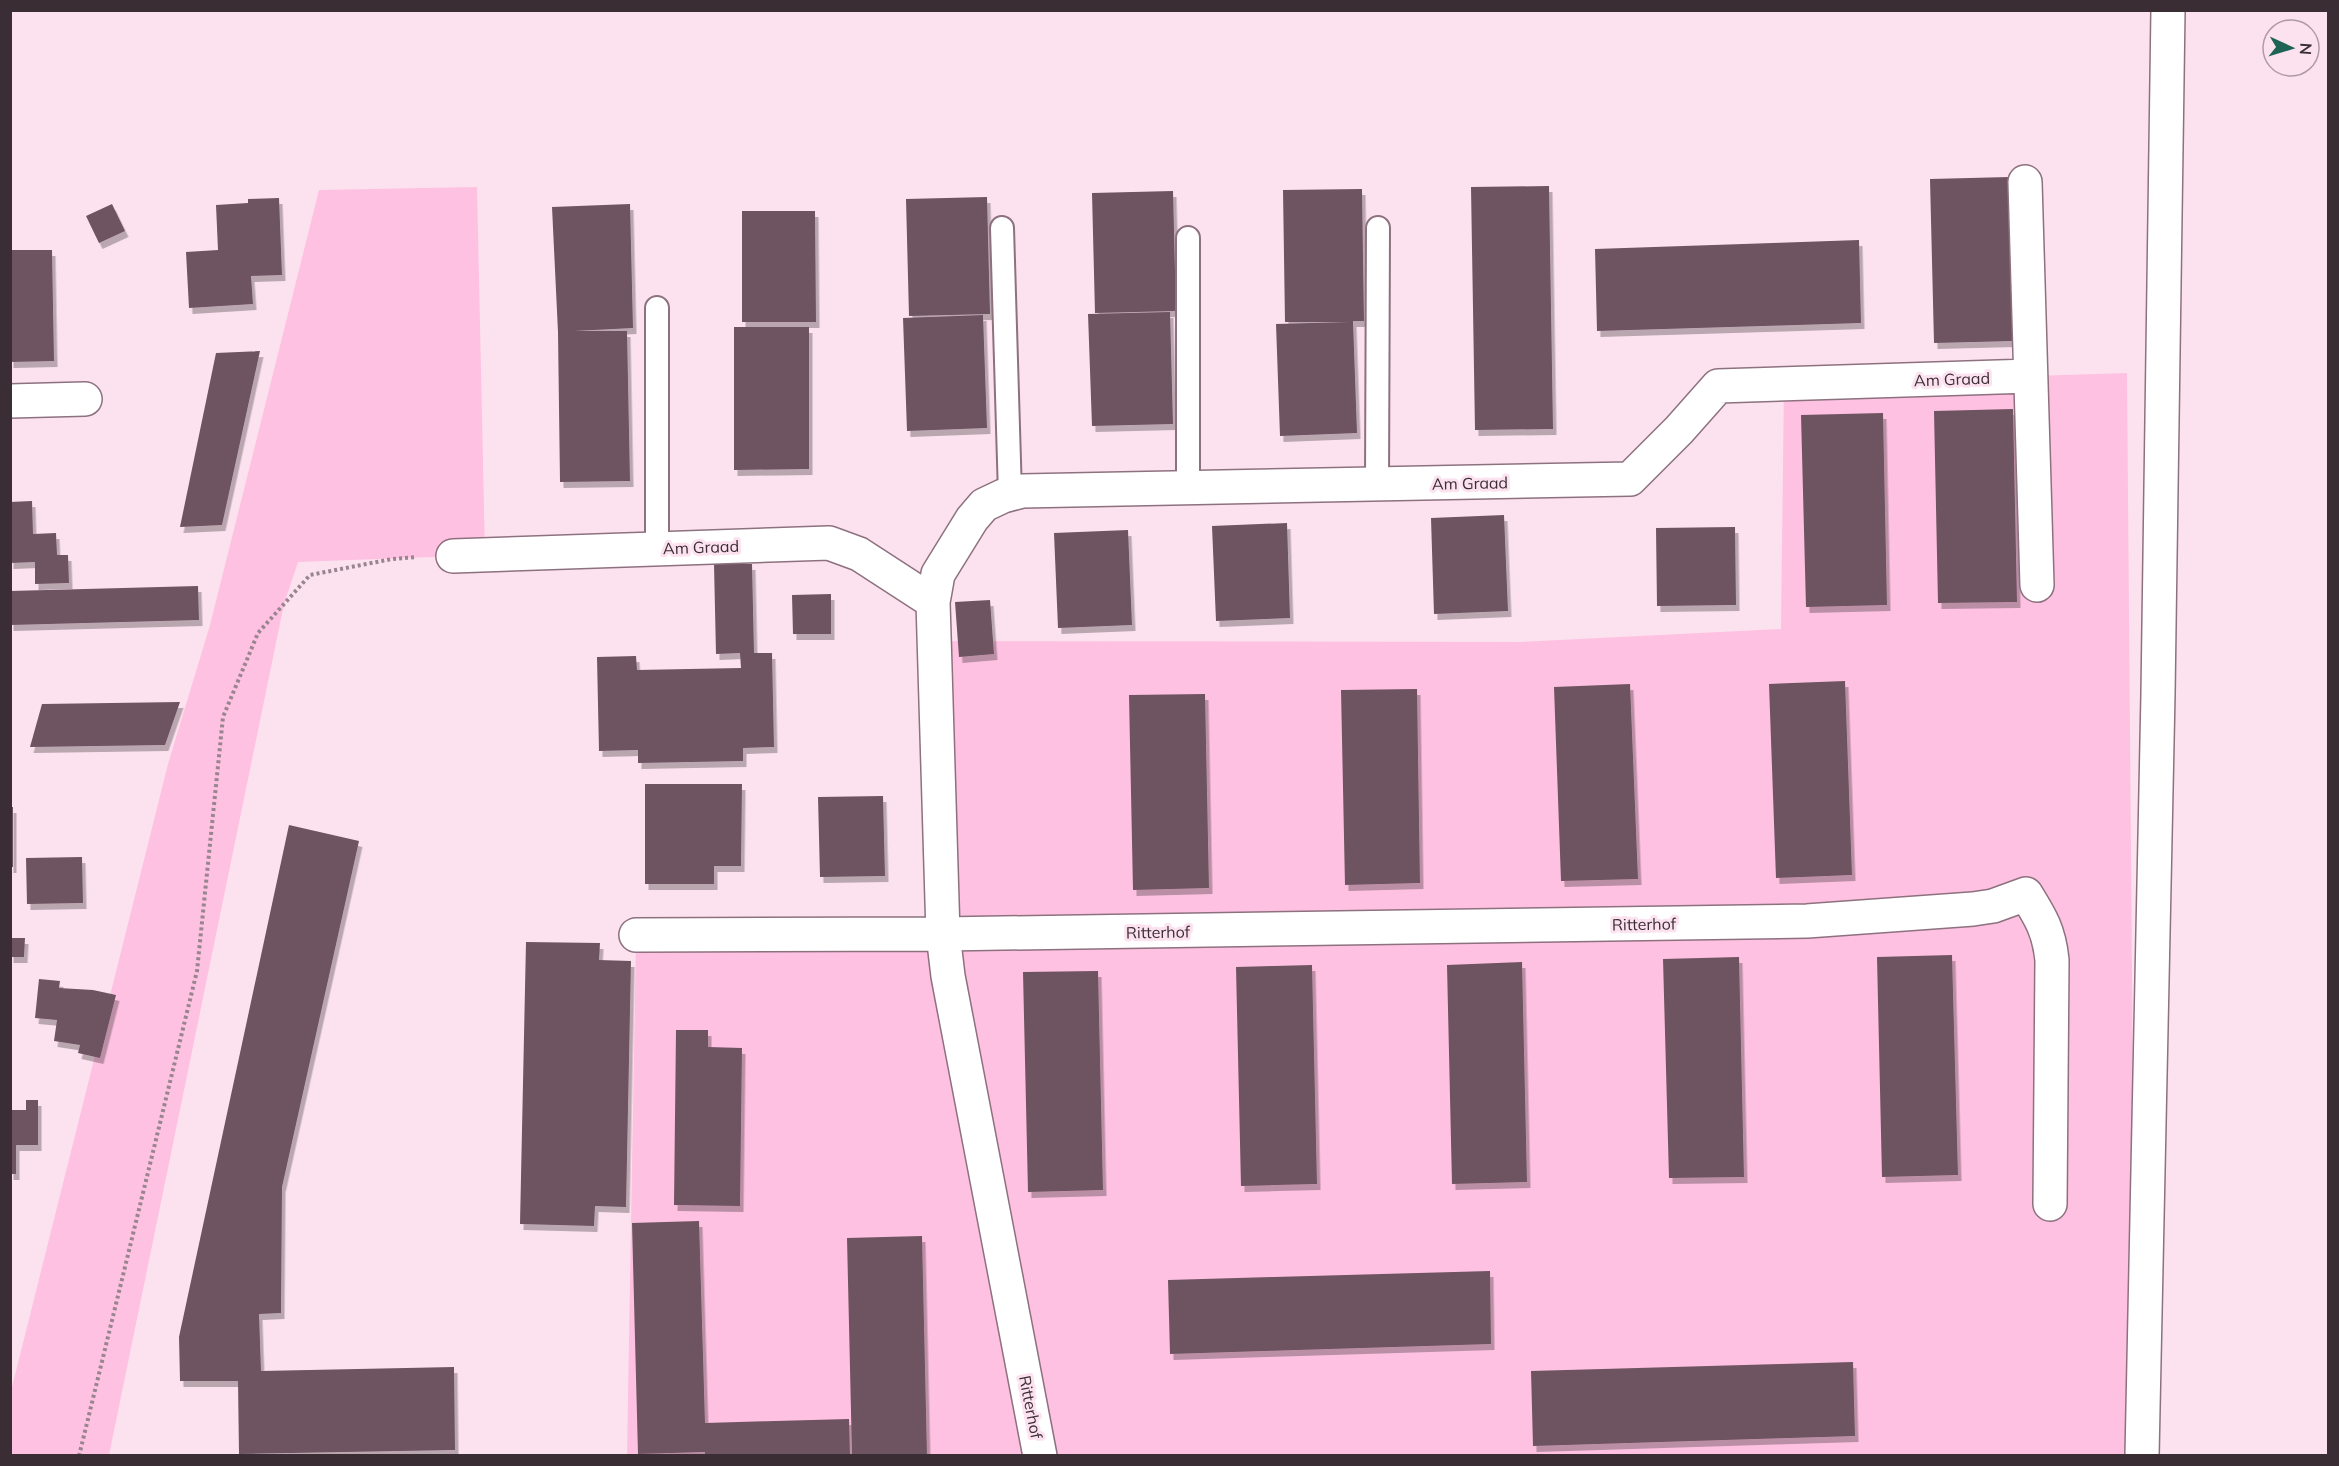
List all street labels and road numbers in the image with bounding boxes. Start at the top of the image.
street label: Am Graad [1914,368,1990,390]
street label: Am Graad [1432,472,1508,494]
street label: Am Graad [663,536,739,558]
street label: Ritterhof [1612,913,1677,935]
street label: Ritterhof [1126,921,1191,943]
street label: Ritterhof [1015,1374,1047,1441]

